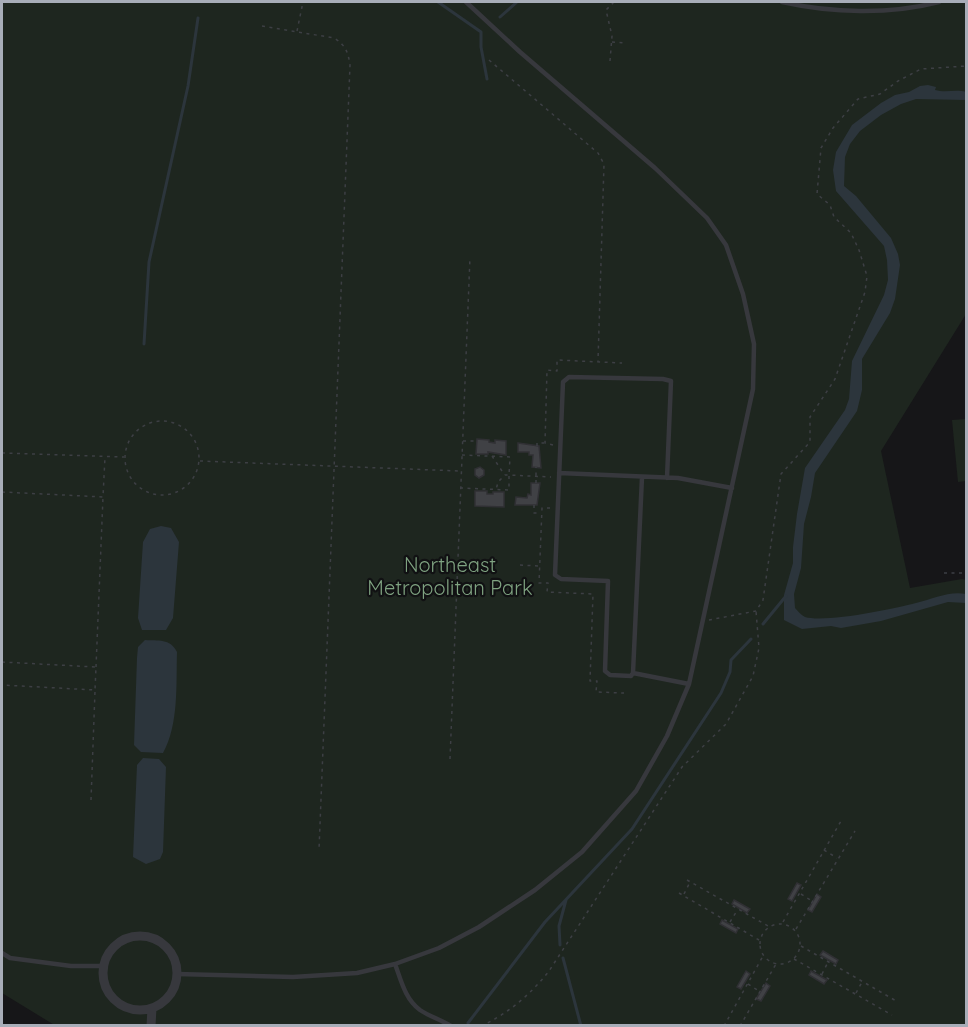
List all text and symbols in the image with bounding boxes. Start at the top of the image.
park label: Northeast Metropolitan Park [367,552,533,600]

